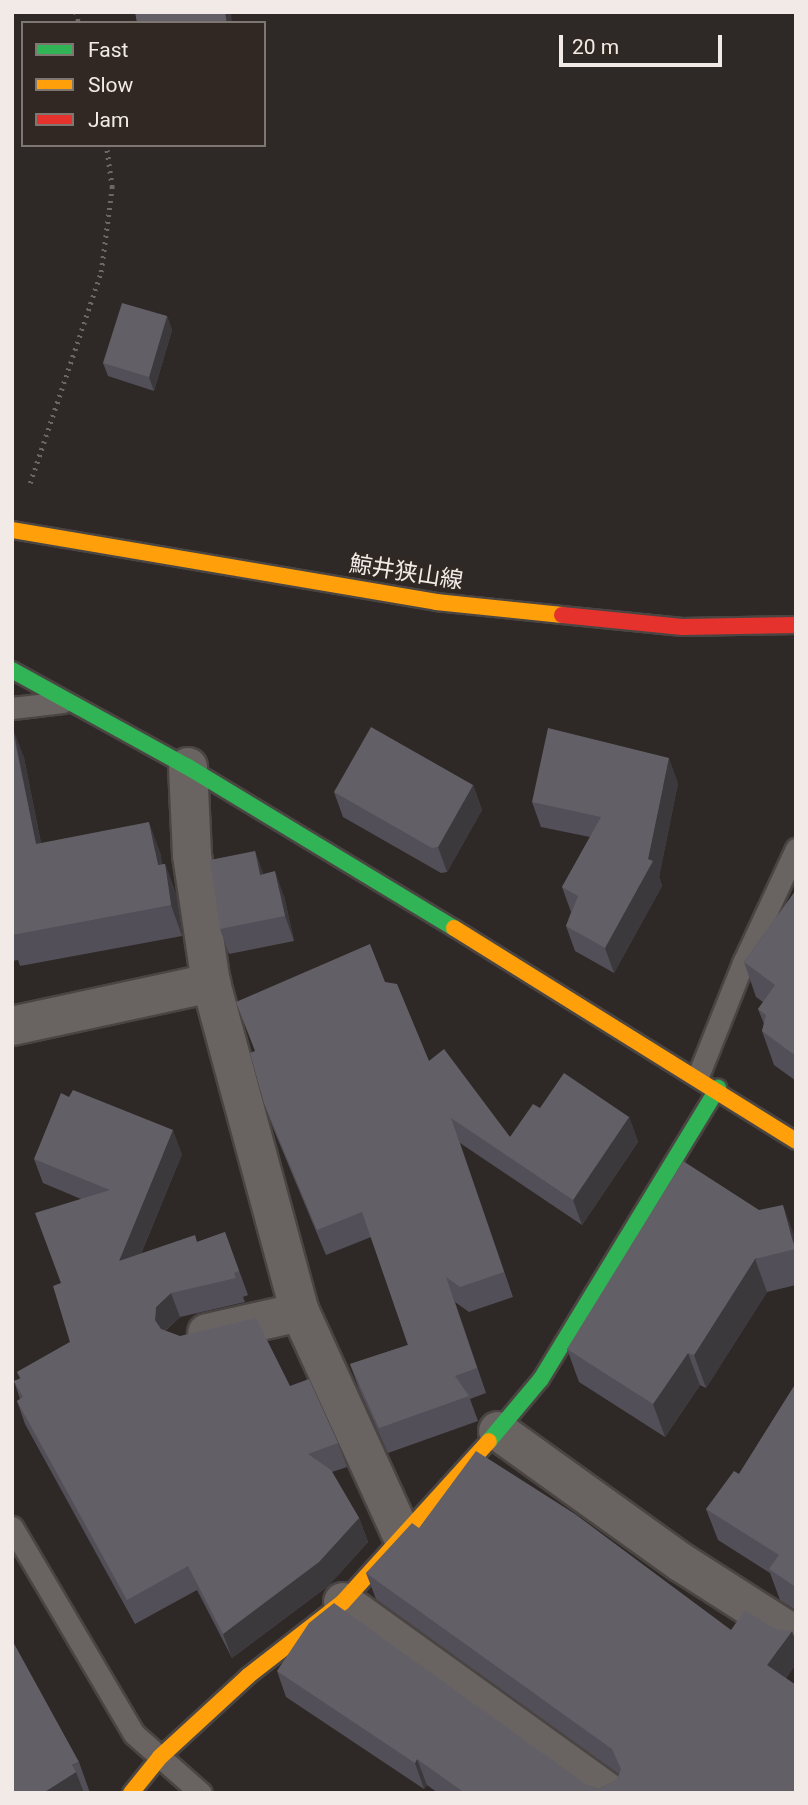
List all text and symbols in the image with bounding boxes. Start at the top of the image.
legend [21,21,266,147]
scale bar [563,21,726,65]
text: 20 m [572,35,619,59]
text: Fast [88,38,128,62]
text: Slow [88,73,133,97]
text: Jam [88,108,129,132]
street label: 鯨井狭山線 [347,550,465,596]

